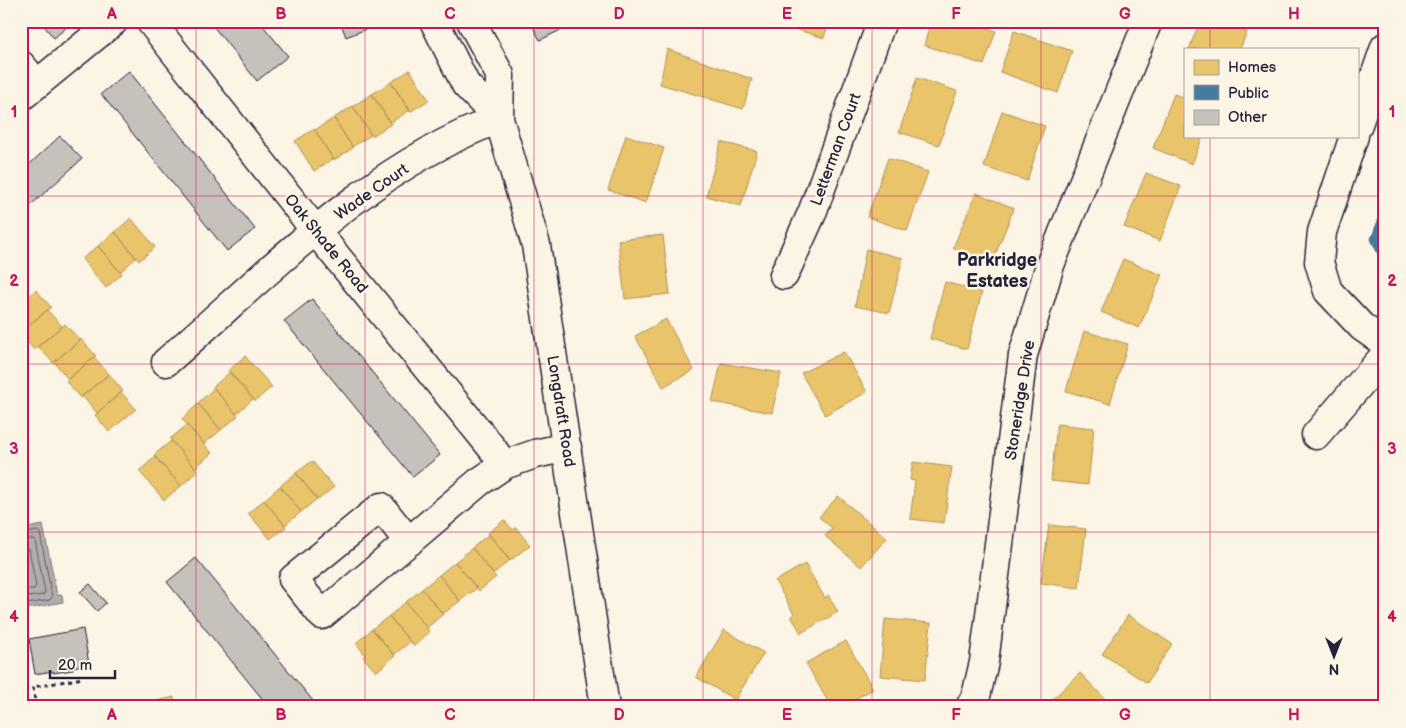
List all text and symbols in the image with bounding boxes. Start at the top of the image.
text: A [106,5,117,24]
text: B [275,5,287,24]
text: C [444,5,456,24]
text: D [613,5,625,24]
text: E [782,5,792,24]
text: F [951,5,961,24]
text: G [1119,5,1131,24]
text: H [1288,5,1300,24]
legend [1184,48,1358,138]
text: Homes [1228,58,1277,77]
text: Public [1228,84,1269,103]
street label: Letterman Court [807,90,866,208]
text: 1 [11,103,17,122]
text: 1 [1389,103,1395,122]
text: Other [1228,108,1267,127]
street label: Wade Court [331,160,413,225]
street label: Oak Shade Road [280,191,372,297]
district label: Parkridge Estates [957,250,1037,292]
text: 2 [9,272,19,291]
text: 2 [1387,272,1397,291]
street label: Stoneridge Drive [1002,338,1039,462]
street label: Longdraft Road [542,354,579,468]
text: 3 [9,440,19,459]
text: 3 [1387,440,1397,459]
text: 4 [9,608,19,627]
text: 4 [1387,608,1397,627]
north arrow [1308,630,1358,680]
scale bar [50,648,115,680]
text: 20 m [58,656,92,675]
text: N [1329,660,1339,677]
text: A [106,706,117,725]
text: B [275,706,287,725]
text: C [444,706,456,725]
text: D [613,706,625,725]
text: E [782,706,792,725]
text: F [951,706,961,725]
text: G [1119,706,1131,725]
text: H [1288,706,1300,725]

